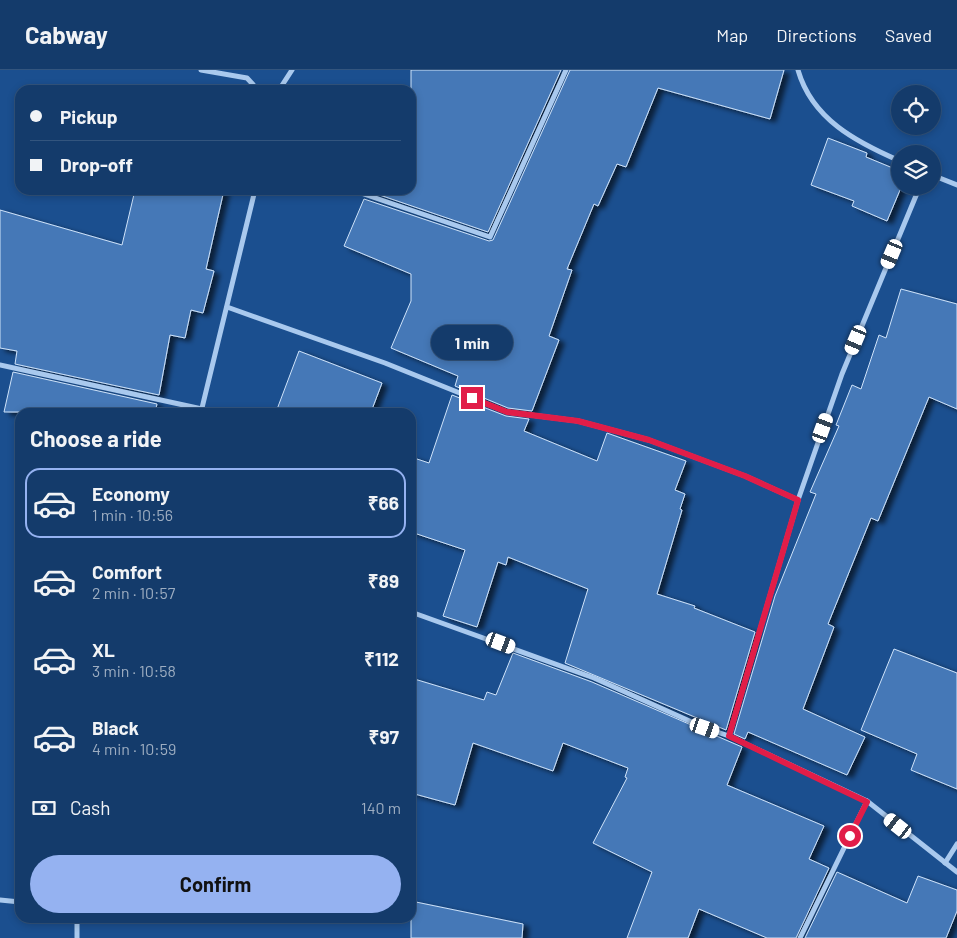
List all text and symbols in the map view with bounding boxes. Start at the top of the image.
text: Cabway [25,20,108,49]
text: Map [716,24,748,46]
text: Directions [776,24,857,46]
text: Saved [885,24,932,46]
map controls [891,85,941,195]
button: locate [891,85,941,135]
text: Pickup [60,105,118,128]
button: layers [891,145,941,195]
text: Drop-off [60,153,133,176]
car [879,237,904,271]
car [843,323,868,357]
callout: 1 min [431,325,513,360]
text: 1 min [454,333,490,352]
route end [461,387,483,409]
car [810,411,835,445]
text: Choose a ride [30,425,162,451]
icon: car [32,481,77,526]
text: Economy [92,482,170,505]
text: ₹66 [368,491,399,514]
text: 1 min · 10:56 [92,505,173,524]
icon: car [32,559,77,604]
text: Comfort [92,560,162,583]
text: ₹89 [368,569,399,592]
text: 2 min · 10:57 [92,583,175,602]
car [484,631,517,655]
icon: car [32,637,77,682]
text: XL [92,638,115,661]
text: ₹112 [364,647,399,670]
text: 3 min · 10:58 [92,661,176,680]
icon: car [32,715,77,760]
text: Black [92,716,139,739]
car [688,716,721,740]
text: ₹97 [369,725,399,748]
text: 4 min · 10:59 [92,739,176,758]
icon: cash [30,794,58,822]
text: Cash [70,796,111,819]
text: 140 m [361,798,401,817]
car [881,811,914,841]
route start [839,825,861,847]
button: Confirm [30,855,401,913]

